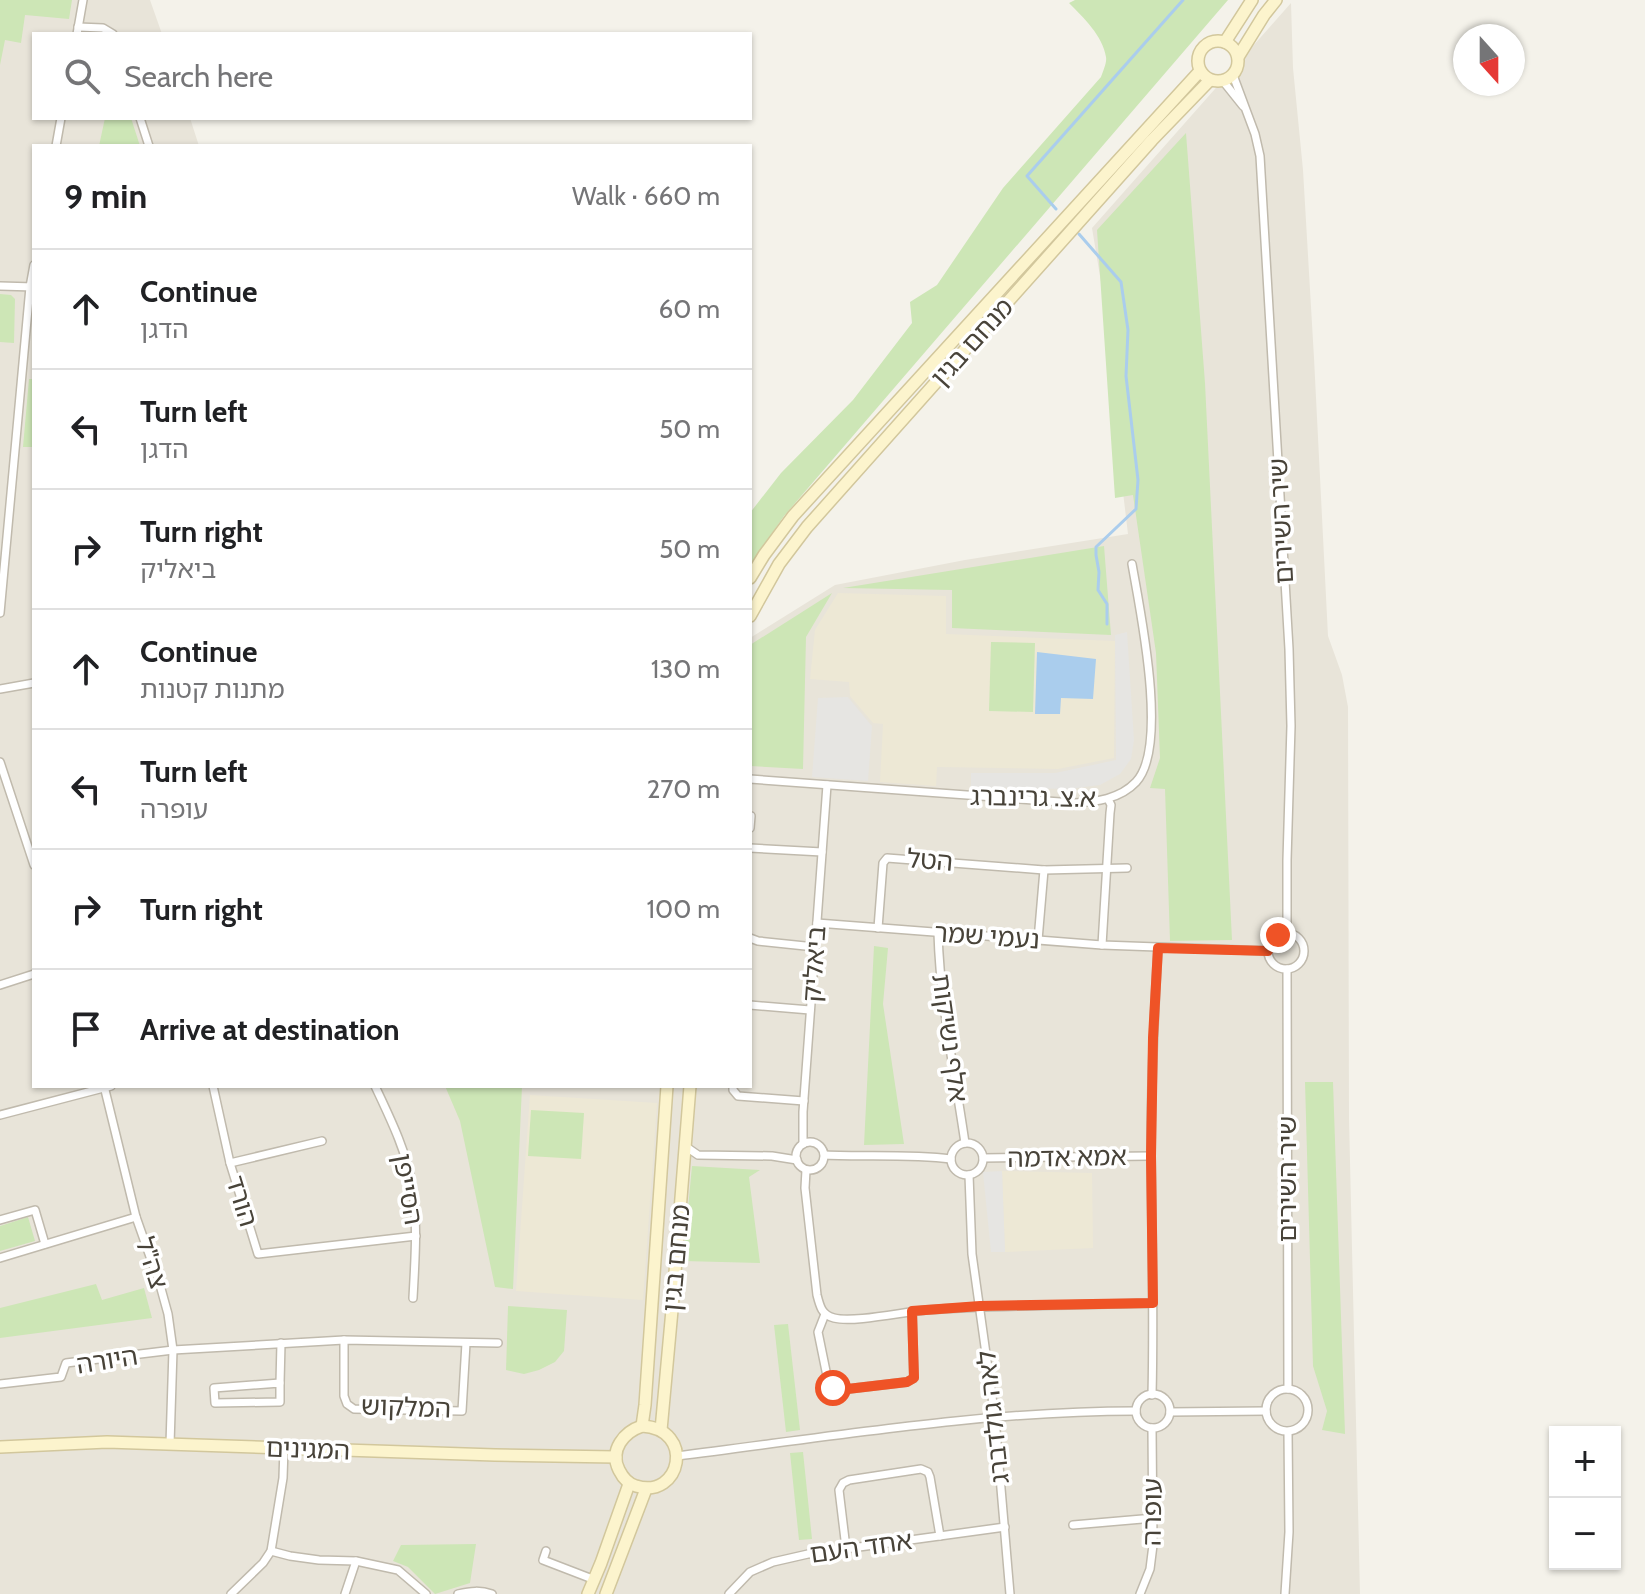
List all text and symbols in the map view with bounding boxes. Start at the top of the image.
north arrow [1453,24,1525,96]
search box [32,32,752,120]
icon: search [60,54,104,98]
text: Search here [124,58,273,95]
text: 9 min [64,175,147,217]
text: Walk · 660 m [572,180,720,212]
text: Continue [140,273,257,310]
icon: ahead [64,287,108,331]
street label: מנחם בגין [924,291,1020,393]
text: 60 m [658,293,720,325]
text: הדגן [140,313,189,345]
text: Turn left [140,393,248,430]
icon: left [64,407,108,451]
text: 50 m [659,413,720,445]
text: הדגן [140,433,189,465]
street label: שיר השירים [1262,457,1300,585]
text: Turn right [140,513,263,550]
icon: right [64,527,108,571]
text: 50 m [659,533,720,565]
text: ביאליק [140,553,216,585]
text: Continue [140,633,257,670]
icon: ahead [64,647,108,691]
text: 130 m [651,653,720,685]
text: מתנות קטנות [140,673,285,705]
text: Turn left [140,753,248,790]
icon: left [64,767,108,811]
text: 270 m [647,773,720,805]
street label: א.צ. גרינברג [970,780,1096,814]
text: עופרה [140,793,208,825]
street label: הטל [906,842,954,878]
icon: right [64,887,108,931]
text: Turn right [140,891,263,928]
text: 100 m [647,893,720,925]
street label: נעמי שמר [933,916,1041,956]
route end [1260,917,1296,953]
street label: ביאליק [795,925,833,1003]
street label: אלף נשיקות [925,972,975,1104]
icon: arrive [64,1007,108,1051]
text: Arrive at destination [140,1011,400,1048]
street label: שיר השירים [1271,1116,1303,1242]
street label: אמא אדמה [1007,1140,1127,1174]
street label: הסייפן [386,1151,430,1227]
street label: הורד [219,1172,265,1230]
street label: מנחם בגין [655,1203,697,1313]
street label: צה"ל [129,1233,175,1293]
street label: היורה [74,1339,140,1381]
street label: לאה גולדברג [970,1349,1016,1485]
route start [815,1370,851,1406]
street label: המלקוש [360,1389,452,1425]
map controls [1549,1426,1621,1570]
button: + [1549,1426,1621,1498]
street label: המגינים [265,1432,351,1466]
street label: עופרה [1135,1478,1169,1546]
button: − [1549,1498,1621,1570]
street label: אחד העם [808,1524,914,1570]

